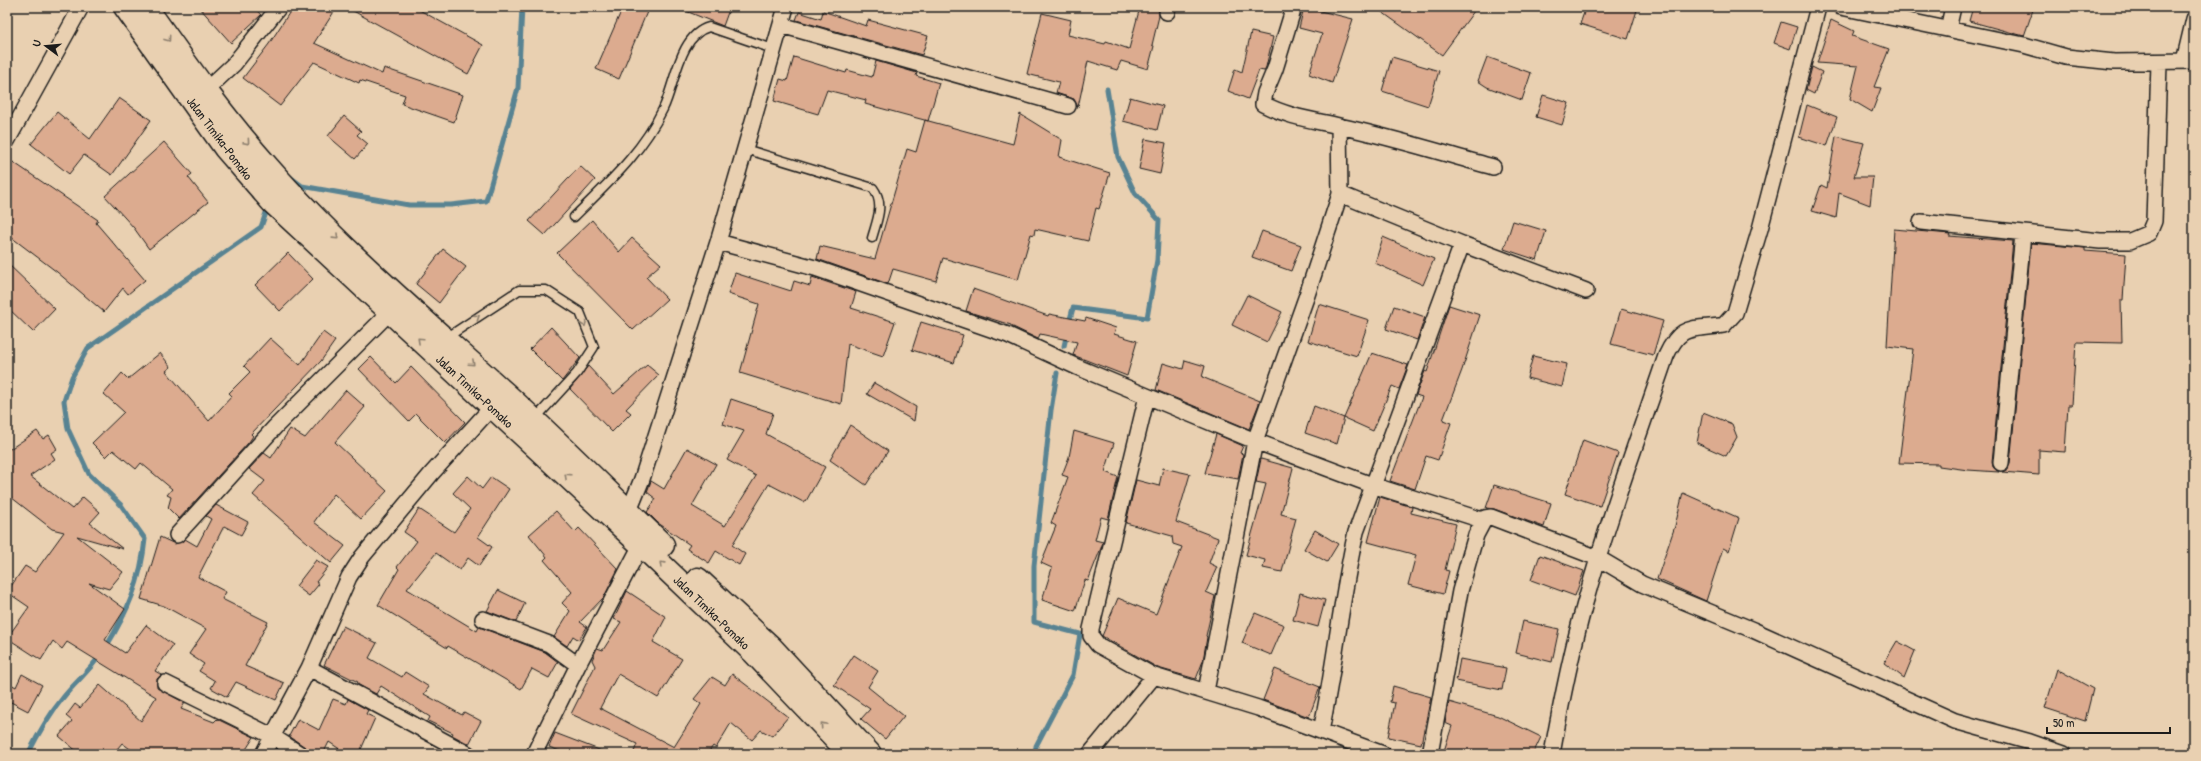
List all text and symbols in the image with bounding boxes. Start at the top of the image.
north arrow [26,26,66,66]
one-way arrow [164,34,171,41]
text: U [29,38,44,48]
street label: Jalan Timika-Pomako [183,93,257,183]
one-way arrow [242,138,249,145]
one-way arrow [331,232,339,240]
one-way arrow [473,315,480,322]
one-way arrow [580,320,588,327]
one-way arrow [417,337,425,345]
street label: Jalan Timika-Pomako [432,350,518,432]
one-way arrow [467,359,475,366]
one-way arrow [564,473,572,481]
one-way arrow [659,562,667,569]
street label: Jalan Timika-Pomako [670,571,754,653]
scale bar [2047,709,2170,735]
text: 50 m [2053,714,2074,731]
one-way arrow [821,722,828,730]

